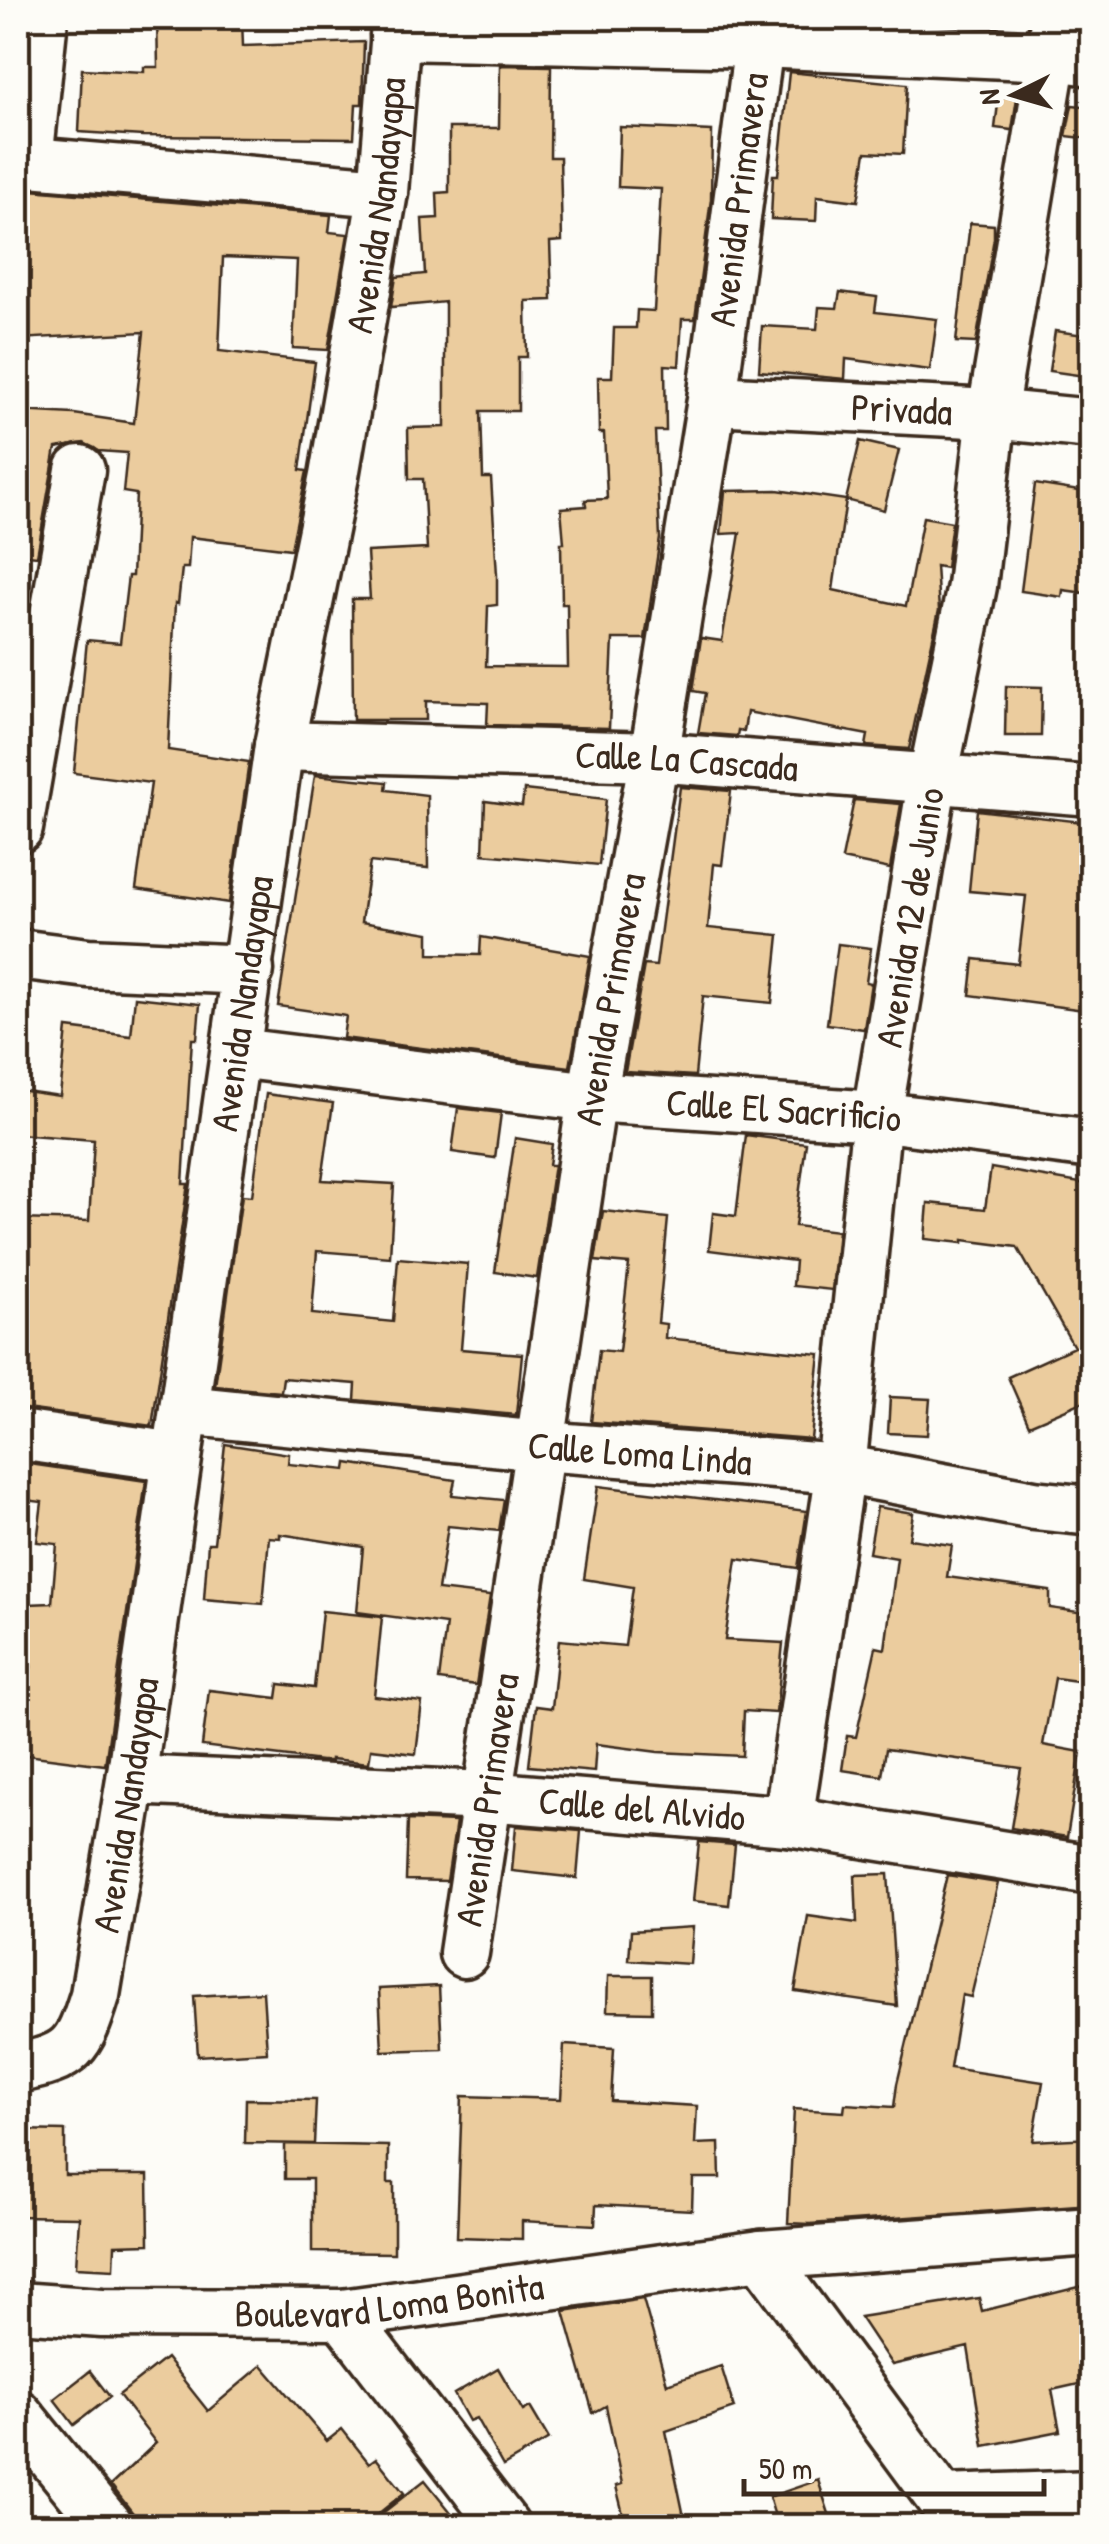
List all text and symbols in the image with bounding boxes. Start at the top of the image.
north arrow [964,45,1064,145]
street label: Avenida Primavera [695,69,780,329]
street label: Avenida Nandayapa [332,75,417,337]
text: N [970,88,1009,106]
street label: Privada [850,380,954,437]
street label: Calle La Cascada [574,728,800,793]
street label: Avenida 12 de Junio [862,784,956,1051]
street label: Avenida Primavera [561,869,657,1128]
street label: Avenida Nandayapa [197,872,285,1134]
street label: Calle El Sacrificio [665,1075,905,1144]
street label: Calle Loma Linda [525,1418,754,1487]
street label: Avenida Primavera [441,1669,531,1930]
street label: Avenida Nandayapa [79,1674,170,1936]
street label: Calle del Alvido [537,1773,748,1842]
street label: Boulevard Loma Bonita [234,2259,547,2339]
scale bar [744,2434,1044,2496]
text: 50 m [759,2448,812,2488]

